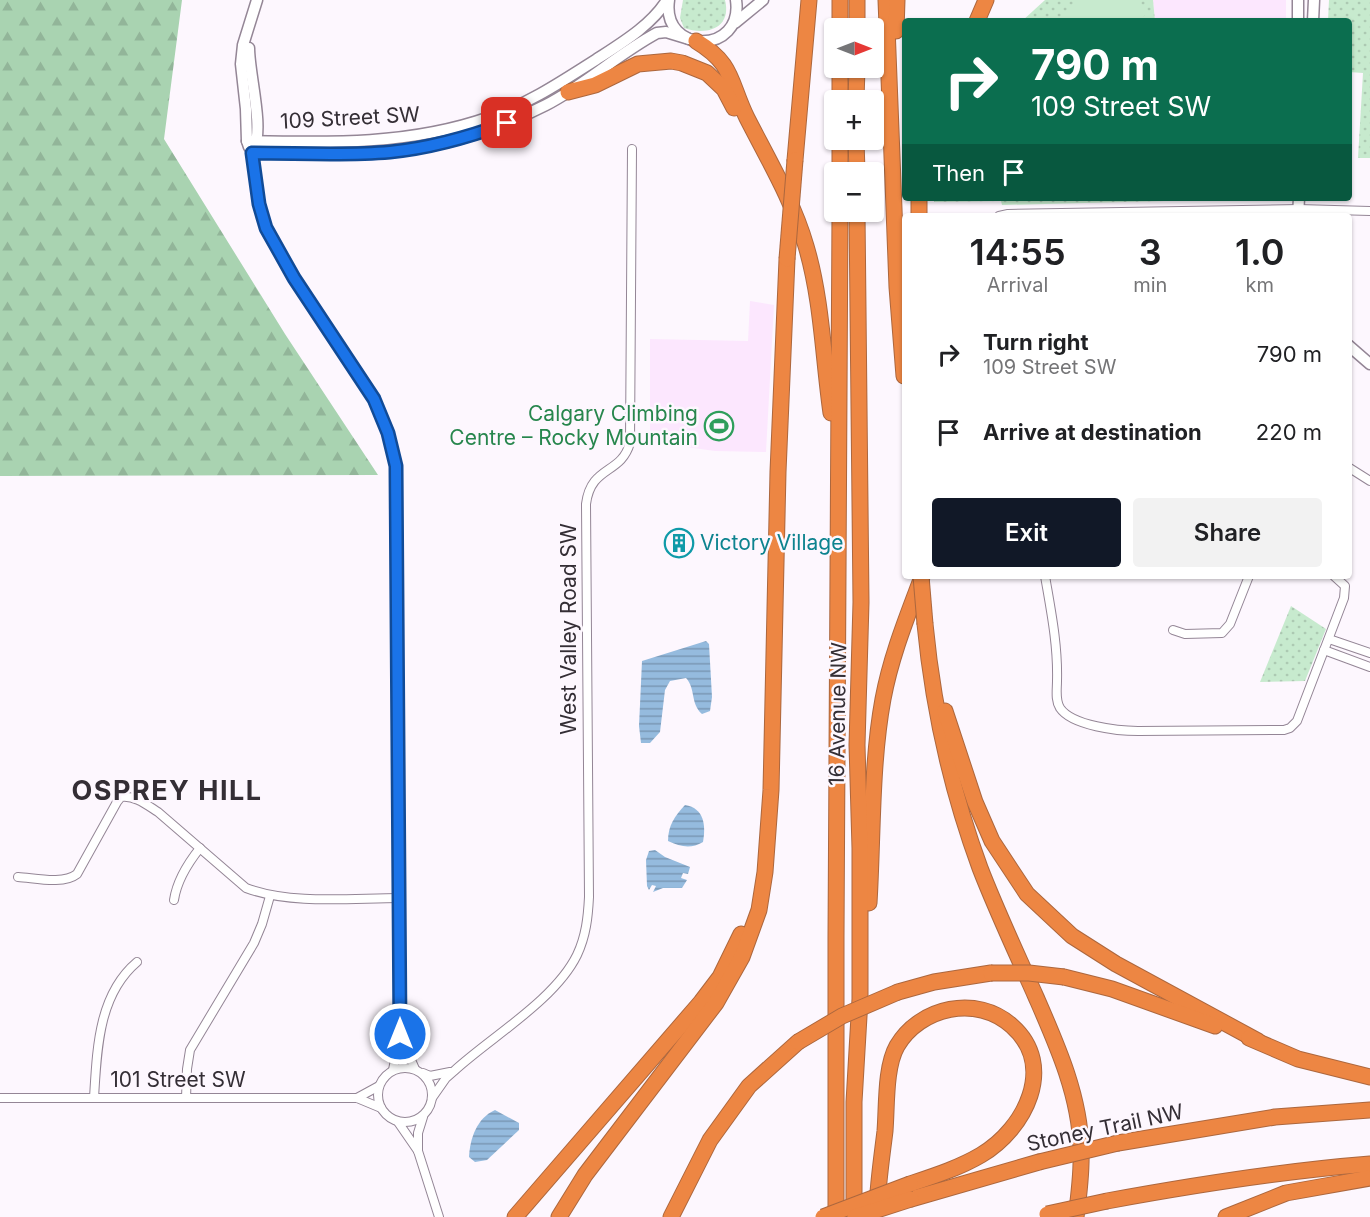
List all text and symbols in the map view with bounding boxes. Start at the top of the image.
north arrow [824,18,884,78]
map controls [824,18,884,222]
text: 790 m [1031,39,1159,90]
icon: right [932,42,1010,120]
button: + [824,90,884,150]
text: 109 Street SW [1031,90,1211,123]
pin [481,97,532,148]
street label: 109 Street SW [279,101,421,134]
icon: arrive [490,106,523,139]
icon: arrive [997,156,1030,189]
text: Then [932,160,985,186]
button: − [824,162,884,222]
text: 14:55 [970,230,1066,274]
text: 3 [1139,230,1162,274]
text: 1.0 [1235,230,1284,274]
text: Arrival [987,273,1048,297]
text: min [1133,273,1167,297]
text: km [1245,273,1274,297]
text: Turn right [983,329,1089,355]
icon: right [932,338,965,371]
text: 790 m [1257,341,1322,367]
text: 109 Street SW [983,355,1116,379]
place label: Calgary Climbing Centre – Rocky Mountain [449,401,698,450]
sports icon: Calgary Climbing Centre – Rocky Mountain [703,410,735,442]
icon: arrive [932,416,965,449]
text: Arrive at destination [983,419,1202,445]
text: 220 m [1256,419,1322,445]
button: Exit [932,498,1121,567]
button: Share [1133,498,1322,567]
street label: West Valley Road SW [556,523,581,735]
building icon: Victory Village [663,527,695,559]
place label: Victory Village [700,530,843,555]
street label: 16 Avenue NW [824,642,851,786]
district label: OSPREY HILL [71,774,263,807]
position arrow [368,1002,432,1066]
street label: 101 Street SW [110,1067,246,1092]
street label: Stoney Trail NW [1024,1099,1186,1156]

